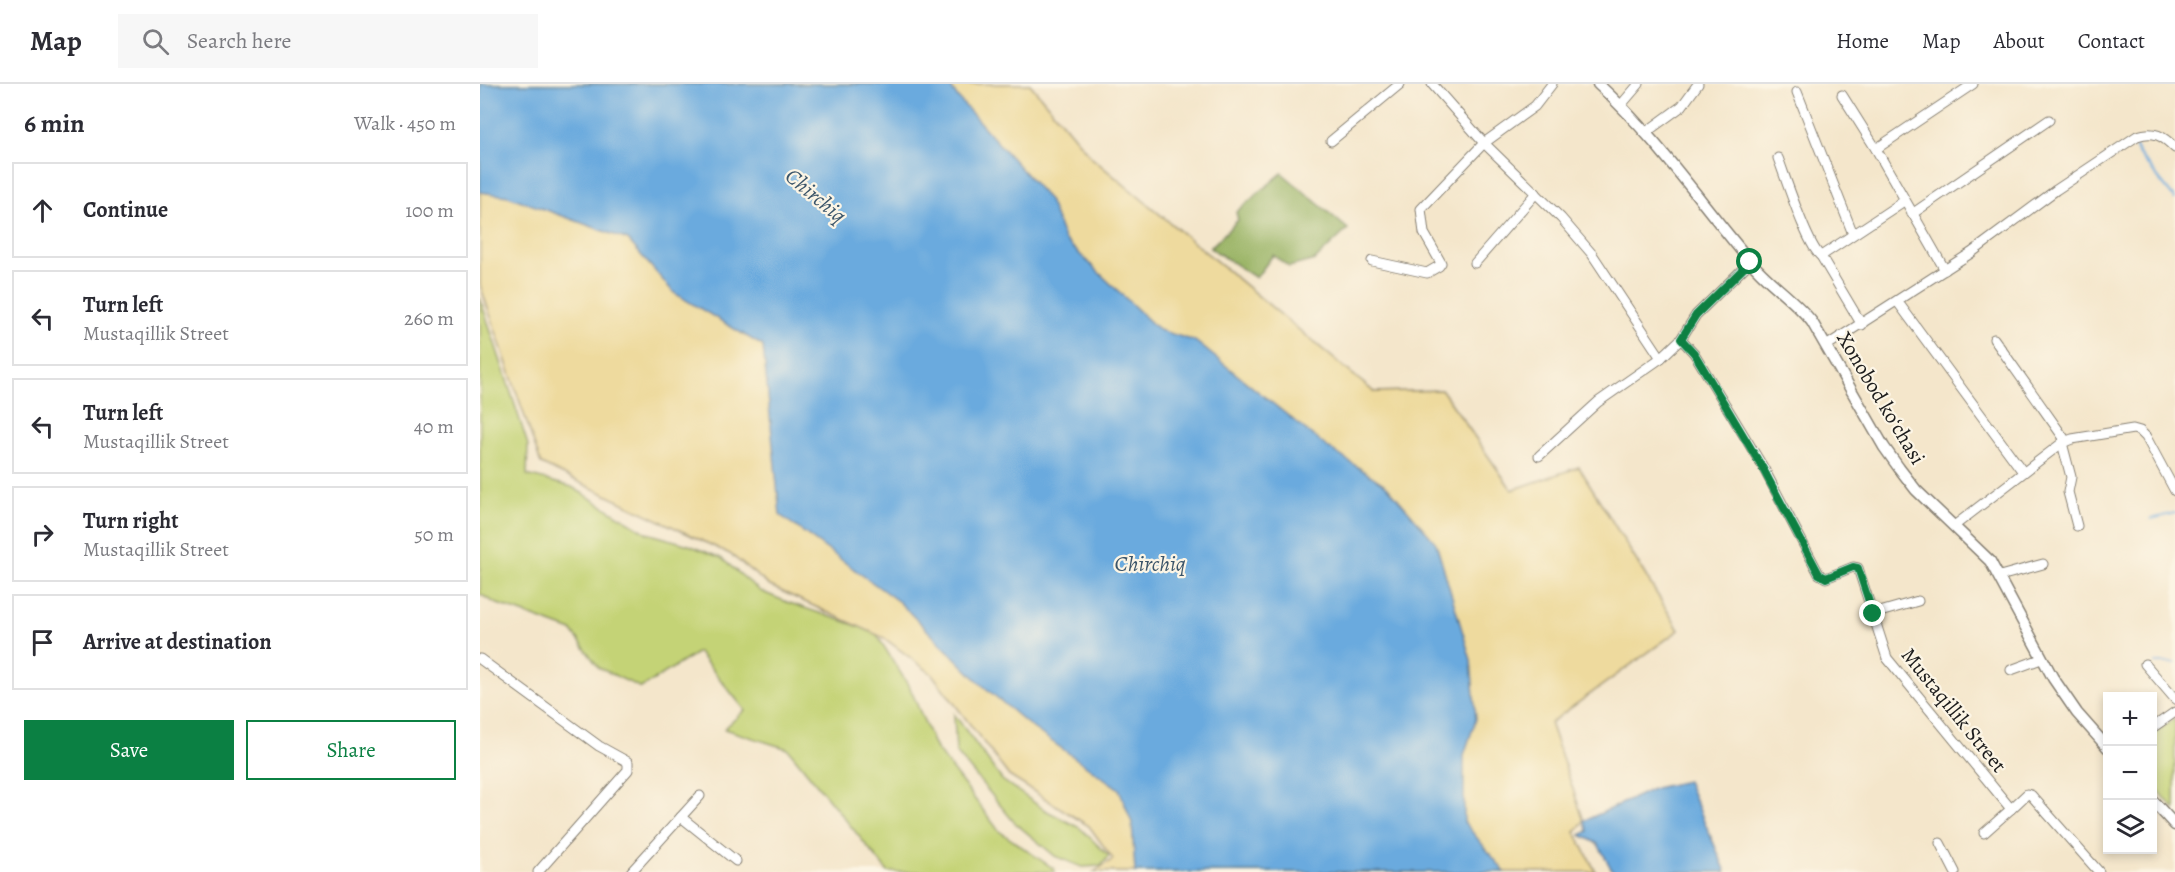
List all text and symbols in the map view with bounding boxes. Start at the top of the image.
search box [118,14,538,68]
text: Map [30,22,82,60]
icon: search [139,25,172,58]
text: Search here [187,26,291,56]
text: Home [1836,27,1889,55]
text: Map [1922,27,1960,55]
text: About [1993,27,2045,55]
text: Contact [2078,27,2145,55]
text: 6 min [24,106,85,141]
text: Walk · 450 m [354,110,456,137]
water label: Chirchiq [778,161,852,230]
icon: ahead [26,194,59,227]
text: Continue [83,195,168,225]
text: 100 m [405,197,454,224]
route start [1736,248,1762,274]
text: Turn left [83,290,163,320]
icon: left [26,302,59,335]
text: 260 m [404,305,454,332]
text: Mustaqillik Street [83,320,229,347]
street label: Xonobod koʻchasi [1830,326,1932,470]
text: Turn left [83,398,163,428]
icon: left [26,410,59,443]
text: 40 m [414,413,454,440]
text: Mustaqillik Street [83,428,229,455]
text: Turn right [83,506,179,536]
icon: right [26,518,59,551]
text: 50 m [414,521,454,548]
text: Mustaqillik Street [83,536,229,563]
water label: Chirchiq [1114,549,1186,579]
route end [1859,600,1885,626]
icon: arrive [26,626,59,659]
text: Arrive at destination [83,627,272,657]
street label: Mustaqillik Street [1895,642,2013,778]
map controls [2103,692,2157,854]
button: + [2103,692,2157,746]
button: Save [24,720,234,780]
button: Share [246,720,456,780]
button: − [2103,746,2157,800]
button: layers [2103,800,2157,854]

